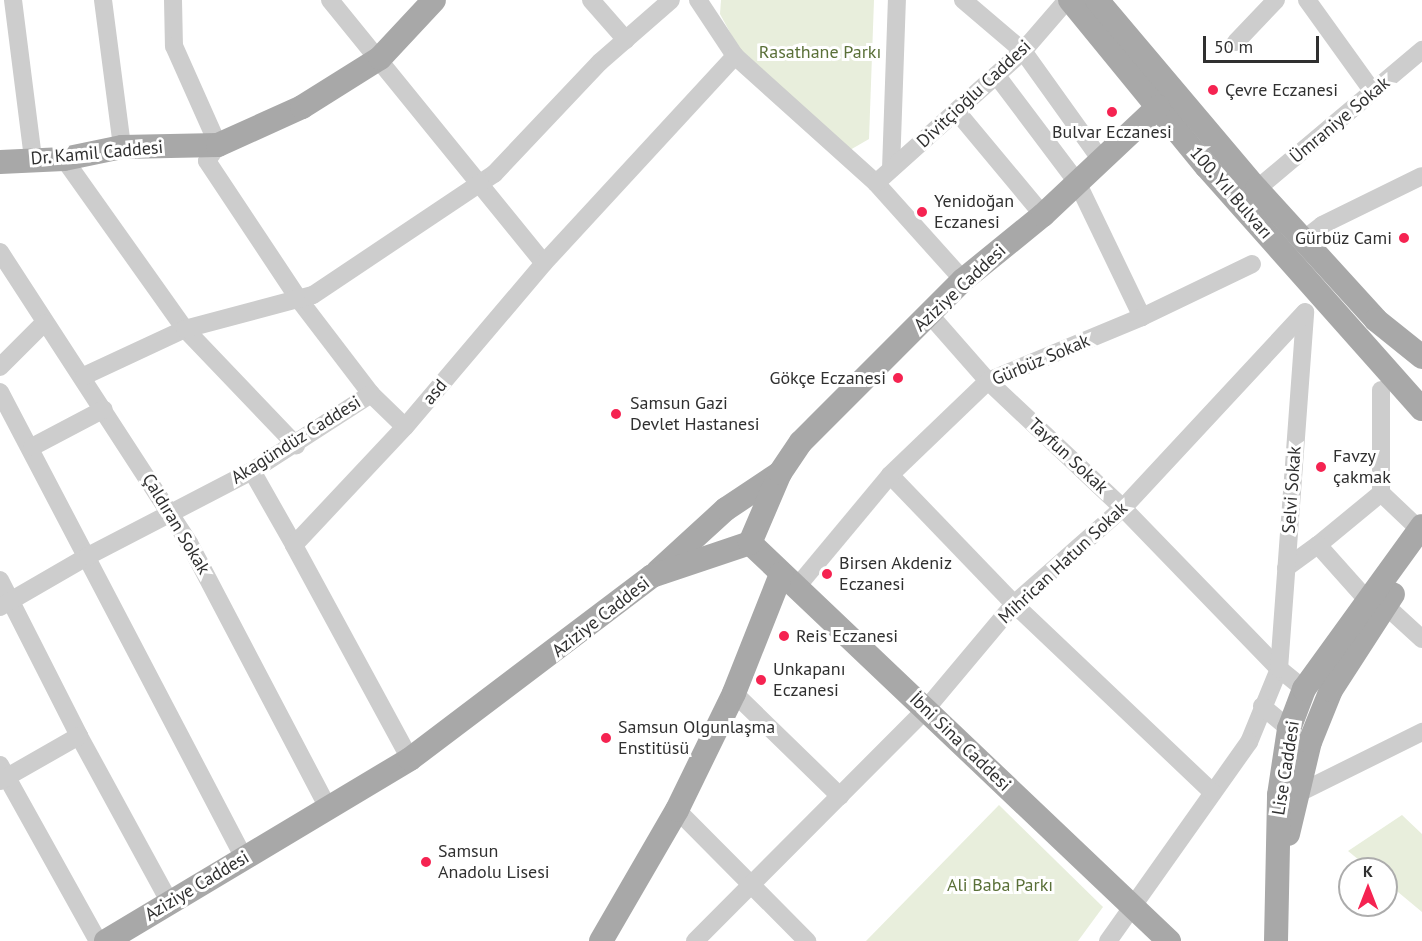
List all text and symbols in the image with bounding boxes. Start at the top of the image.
scale bar [1206,24,1322,62]
text: 50 m [1214,35,1253,58]
street label: Divitçioğlu Caddesi [913,36,1035,152]
park label: Rasathane Parkı [759,41,881,63]
street label: Ümraniye Sokak [1286,72,1394,168]
place label: Çevre Eczanesi [1225,79,1338,101]
marker: Çevre Eczanesi [1206,83,1220,97]
marker: Bulvar Eczanesi [1105,105,1119,119]
place label: Bulvar Eczanesi [1052,121,1172,143]
street label: Dr. Kamil Caddesi [29,136,165,170]
street label: 100. Yıl Bulvarı [1184,142,1278,244]
place label: Yenidoğan Eczanesi [934,191,1014,234]
marker: Yenidoğan Eczanesi [915,205,929,219]
place label: Gürbüz Cami [1295,227,1392,249]
marker: Gürbüz Cami [1397,231,1411,245]
street label: Aziziye Caddesi [910,240,1010,336]
street label: Gürbüz Sokak [989,330,1093,390]
place label: Gökçe Eczanesi [769,367,886,389]
marker: Gökçe Eczanesi [891,371,905,385]
street label: asd [418,375,452,409]
street label: Akagündüz Caddesi [227,391,365,489]
place label: Samsun Gazi Devlet Hastanesi [630,393,760,436]
marker: Samsun Gazi Devlet Hastanesi [607,405,625,423]
street label: Tayfun Sokak [1024,414,1112,498]
street label: Selvi Sokak [1278,446,1306,534]
place label: Favzy çakmak [1333,446,1391,488]
marker: Favzy çakmak [1314,460,1328,474]
street label: Çaldıran Sokak [137,470,215,578]
street label: Mihrican Hatun Sokak [994,498,1132,628]
place label: Birsen Akdeniz Eczanesi [839,553,953,596]
marker: Birsen Akdeniz Eczanesi [820,567,834,581]
street label: Aziziye Caddesi [548,572,654,662]
place label: Reis Eczanesi [796,625,898,647]
marker: Reis Eczanesi [777,629,791,643]
place label: Unkapanı Eczanesi [773,659,845,702]
marker: Unkapanı Eczanesi [754,673,768,687]
street label: İbni Sina Caddesi [905,688,1015,796]
place label: Samsun Olgunlaşma Enstitüsü [618,717,775,760]
street label: Lise Caddesi [1268,719,1304,817]
marker: Samsun Olgunlaşma Enstitüsü [599,731,613,745]
place label: Samsun Anadolu Lisesi [438,841,550,884]
street label: Aziziye Caddesi [141,846,253,926]
marker: Samsun Anadolu Lisesi [419,855,433,869]
north arrow [1338,857,1398,917]
text: K [1363,861,1373,881]
park label: Ali Baba Parkı [947,874,1053,896]

